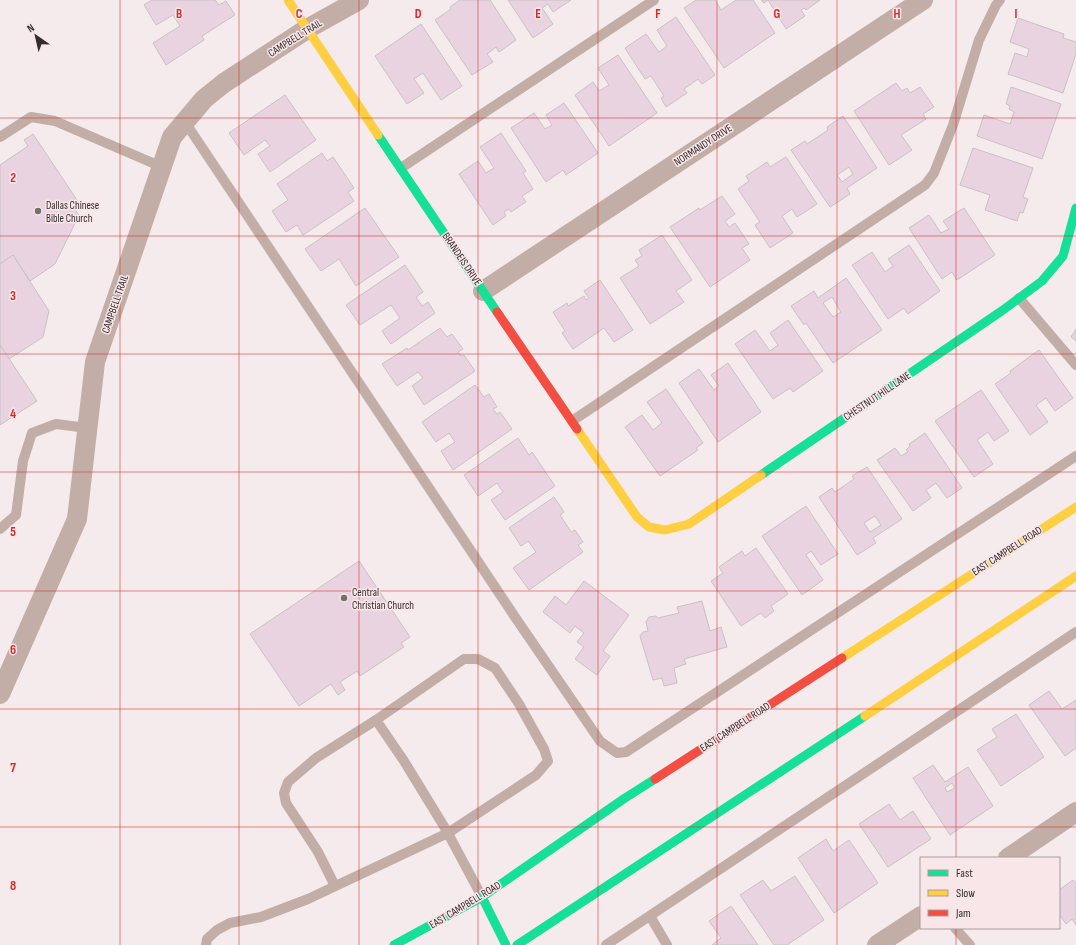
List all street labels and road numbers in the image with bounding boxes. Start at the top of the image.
street label: CAMPBELL TRAIL [266,16,324,60]
street label: NORMANDY DRIVE [671,121,735,169]
street label: BRANDEIS DRIVE [440,230,484,288]
street label: CAMPBELL TRAIL [99,273,131,335]
street label: CHESTNUT HILL LANE [841,369,913,423]
street label: EAST CAMPBELL ROAD [969,523,1045,579]
street label: EAST CAMPBELL ROAD [697,699,773,755]
street label: EAST CAMPBELL ROAD [427,879,503,931]

